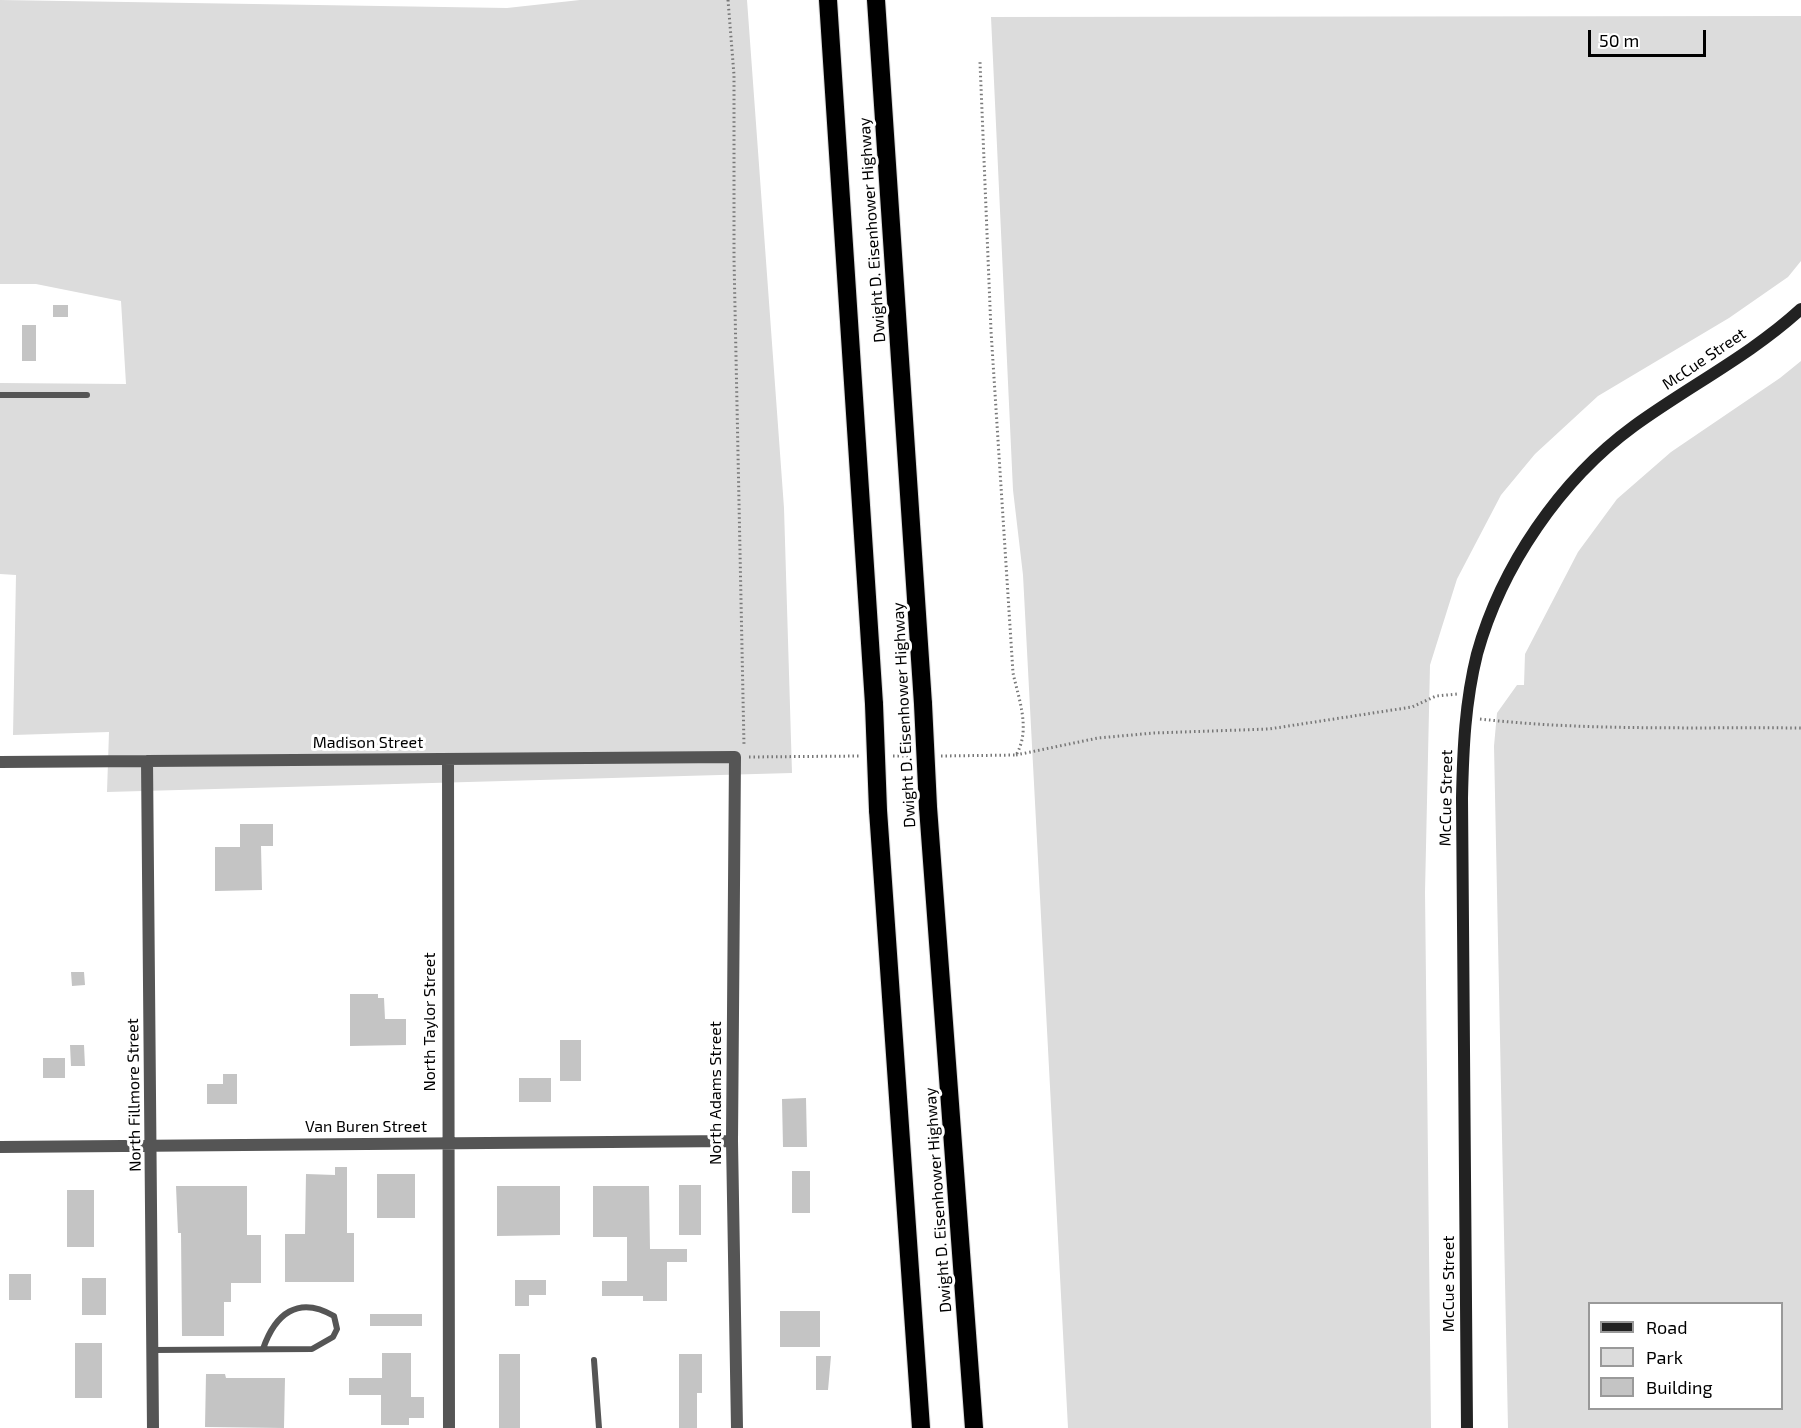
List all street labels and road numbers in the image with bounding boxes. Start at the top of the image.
street label: Dwight D. Eisenhower Highway [855,117,889,343]
street label: McCue Street [1659,324,1749,394]
street label: Dwight D. Eisenhower Highway [889,602,919,828]
street label: Madison Street [313,733,423,753]
street label: McCue Street [1436,749,1456,847]
street label: North Taylor Street [420,952,440,1092]
street label: North Fillmore Street [123,1018,145,1172]
street label: North Adams Street [706,1021,726,1165]
street label: Dwight D. Eisenhower Highway [921,1087,955,1313]
street label: Van Buren Street [305,1117,427,1137]
street label: McCue Street [1439,1236,1459,1332]

